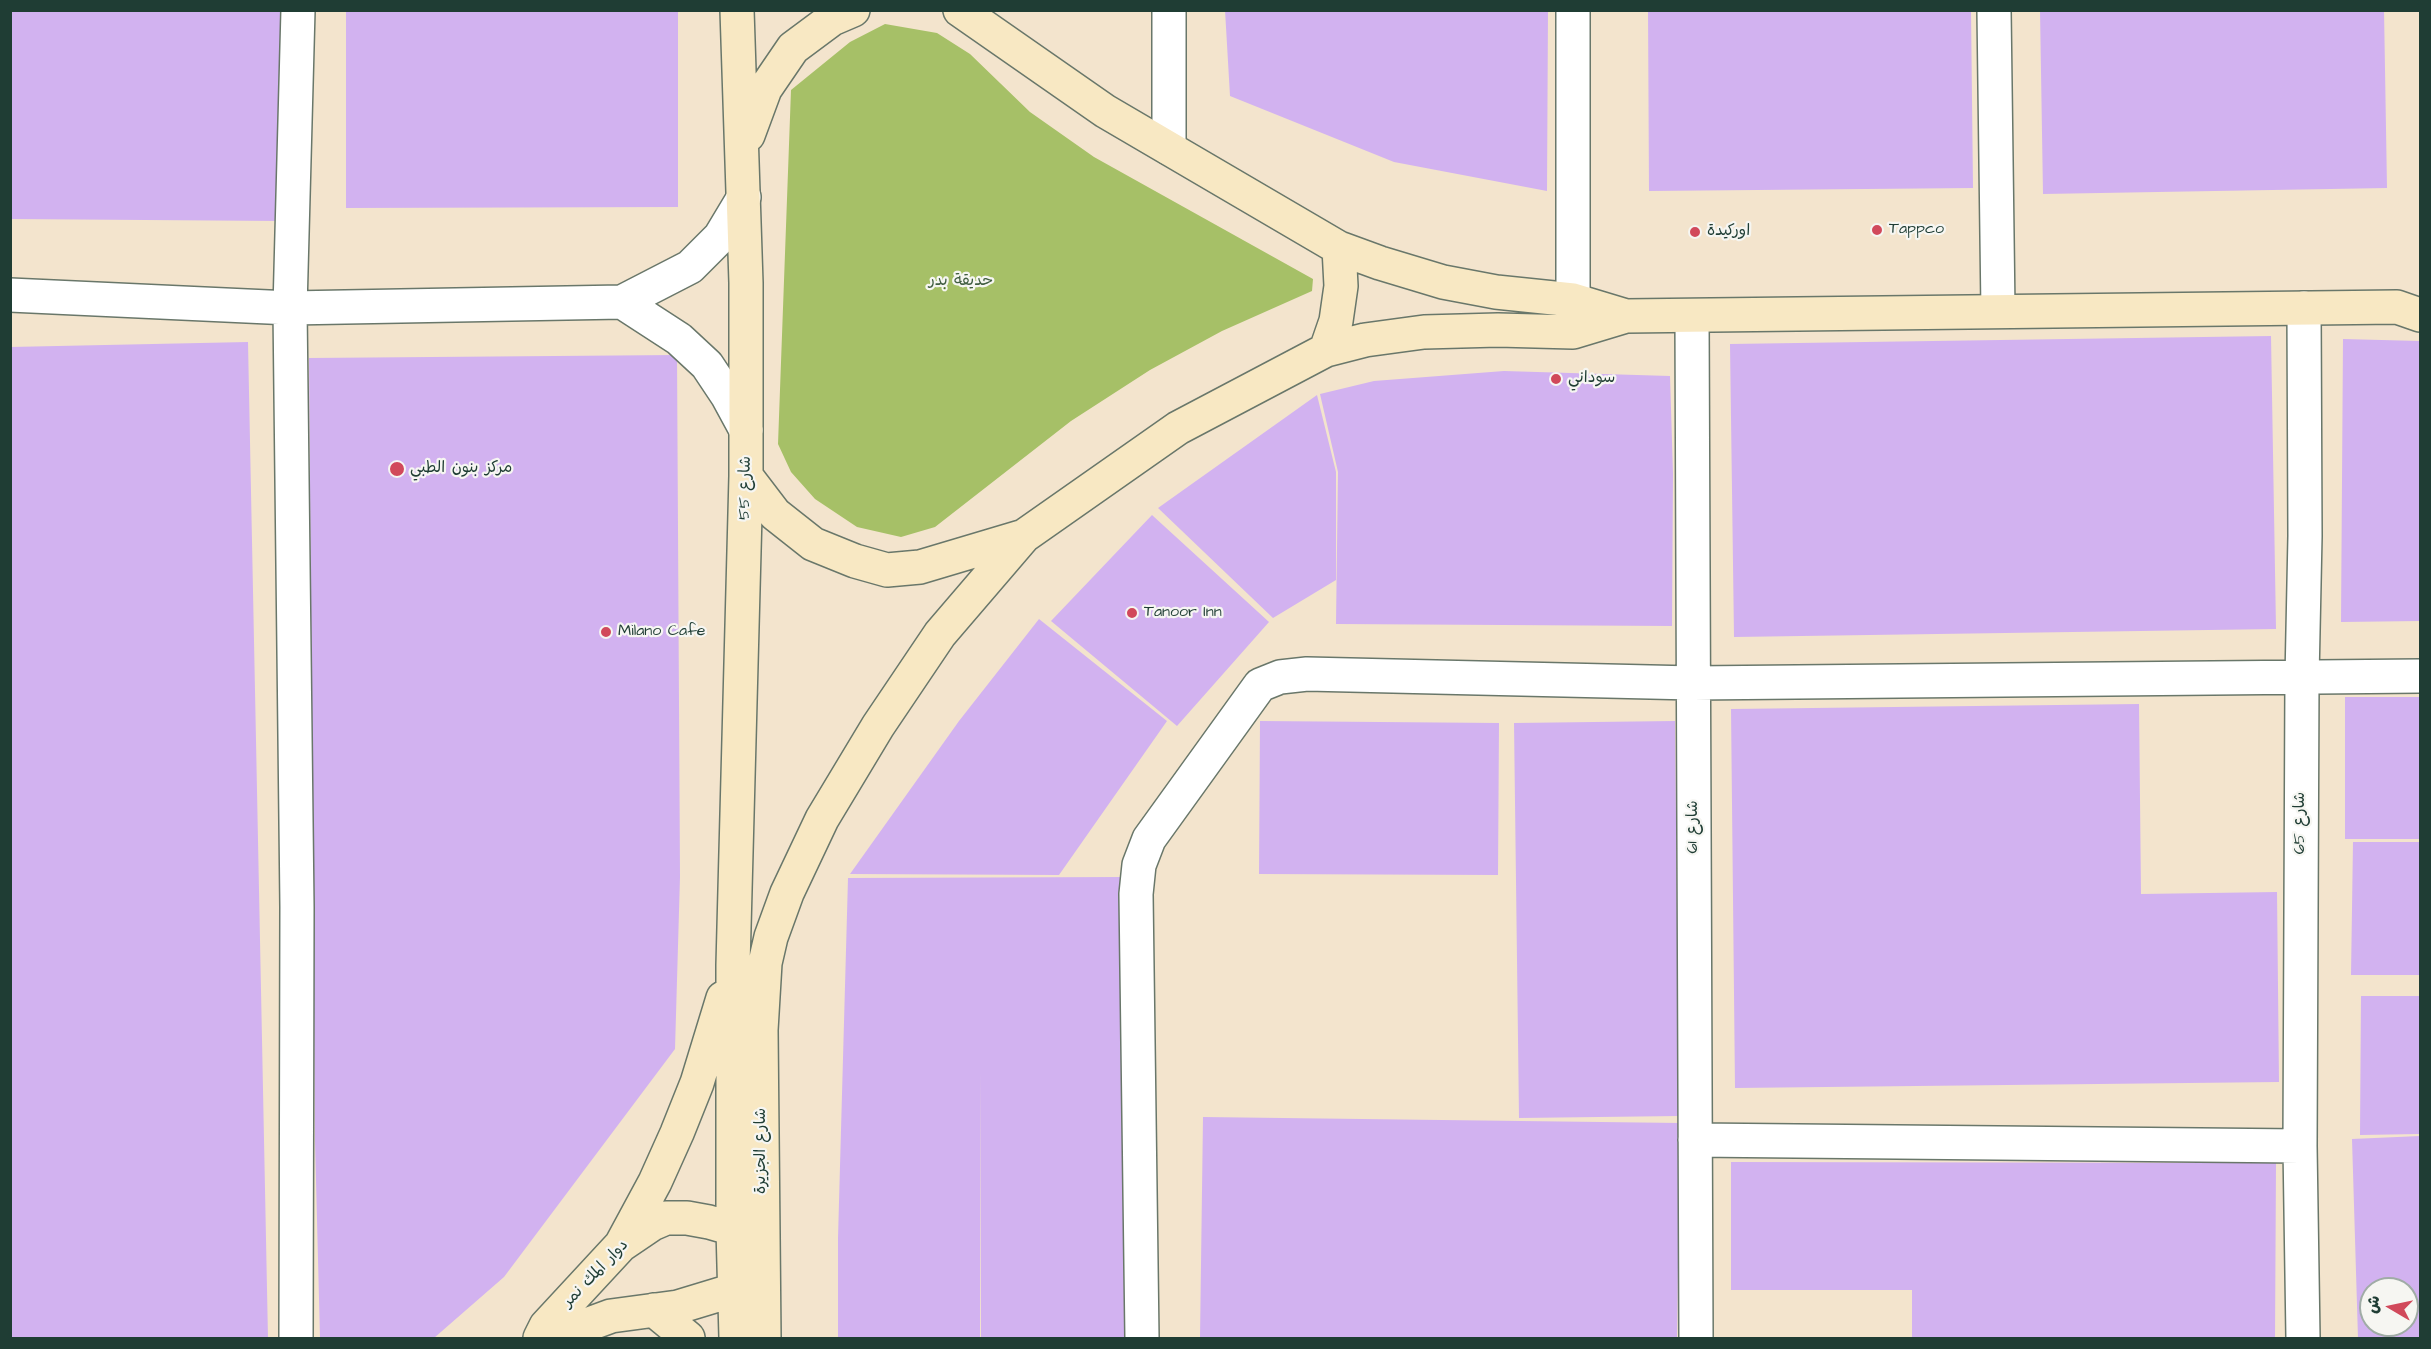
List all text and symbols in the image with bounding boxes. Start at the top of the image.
place label: Tappco [1889,220,1944,240]
place label: اوركيدة [1707,222,1750,242]
marker: Tappco [1870,223,1884,237]
marker: اوركيدة [1688,225,1702,239]
park label: حديقة بدر [929,272,993,292]
place label: سوداني [1568,369,1615,389]
marker: سوداني [1549,372,1563,386]
street label: شارع 55 [736,456,756,520]
place label: مركز بنون الطبي [410,459,512,479]
marker: مركز بنون الطبي [388,460,406,478]
place label: Tanoor Inn [1144,603,1222,623]
marker: Tanoor Inn [1125,606,1139,620]
place label: Milano Cafe [618,622,705,642]
marker: Milano Cafe [599,625,613,639]
street label: شارع 65 [2291,792,2311,854]
street label: شارع 61 [1684,800,1704,854]
street label: شارع الجزيرة [752,1108,772,1194]
street label: دوار المك نمر [559,1236,633,1312]
north arrow [2359,1277,2419,1337]
text: ش [2361,1294,2385,1315]

